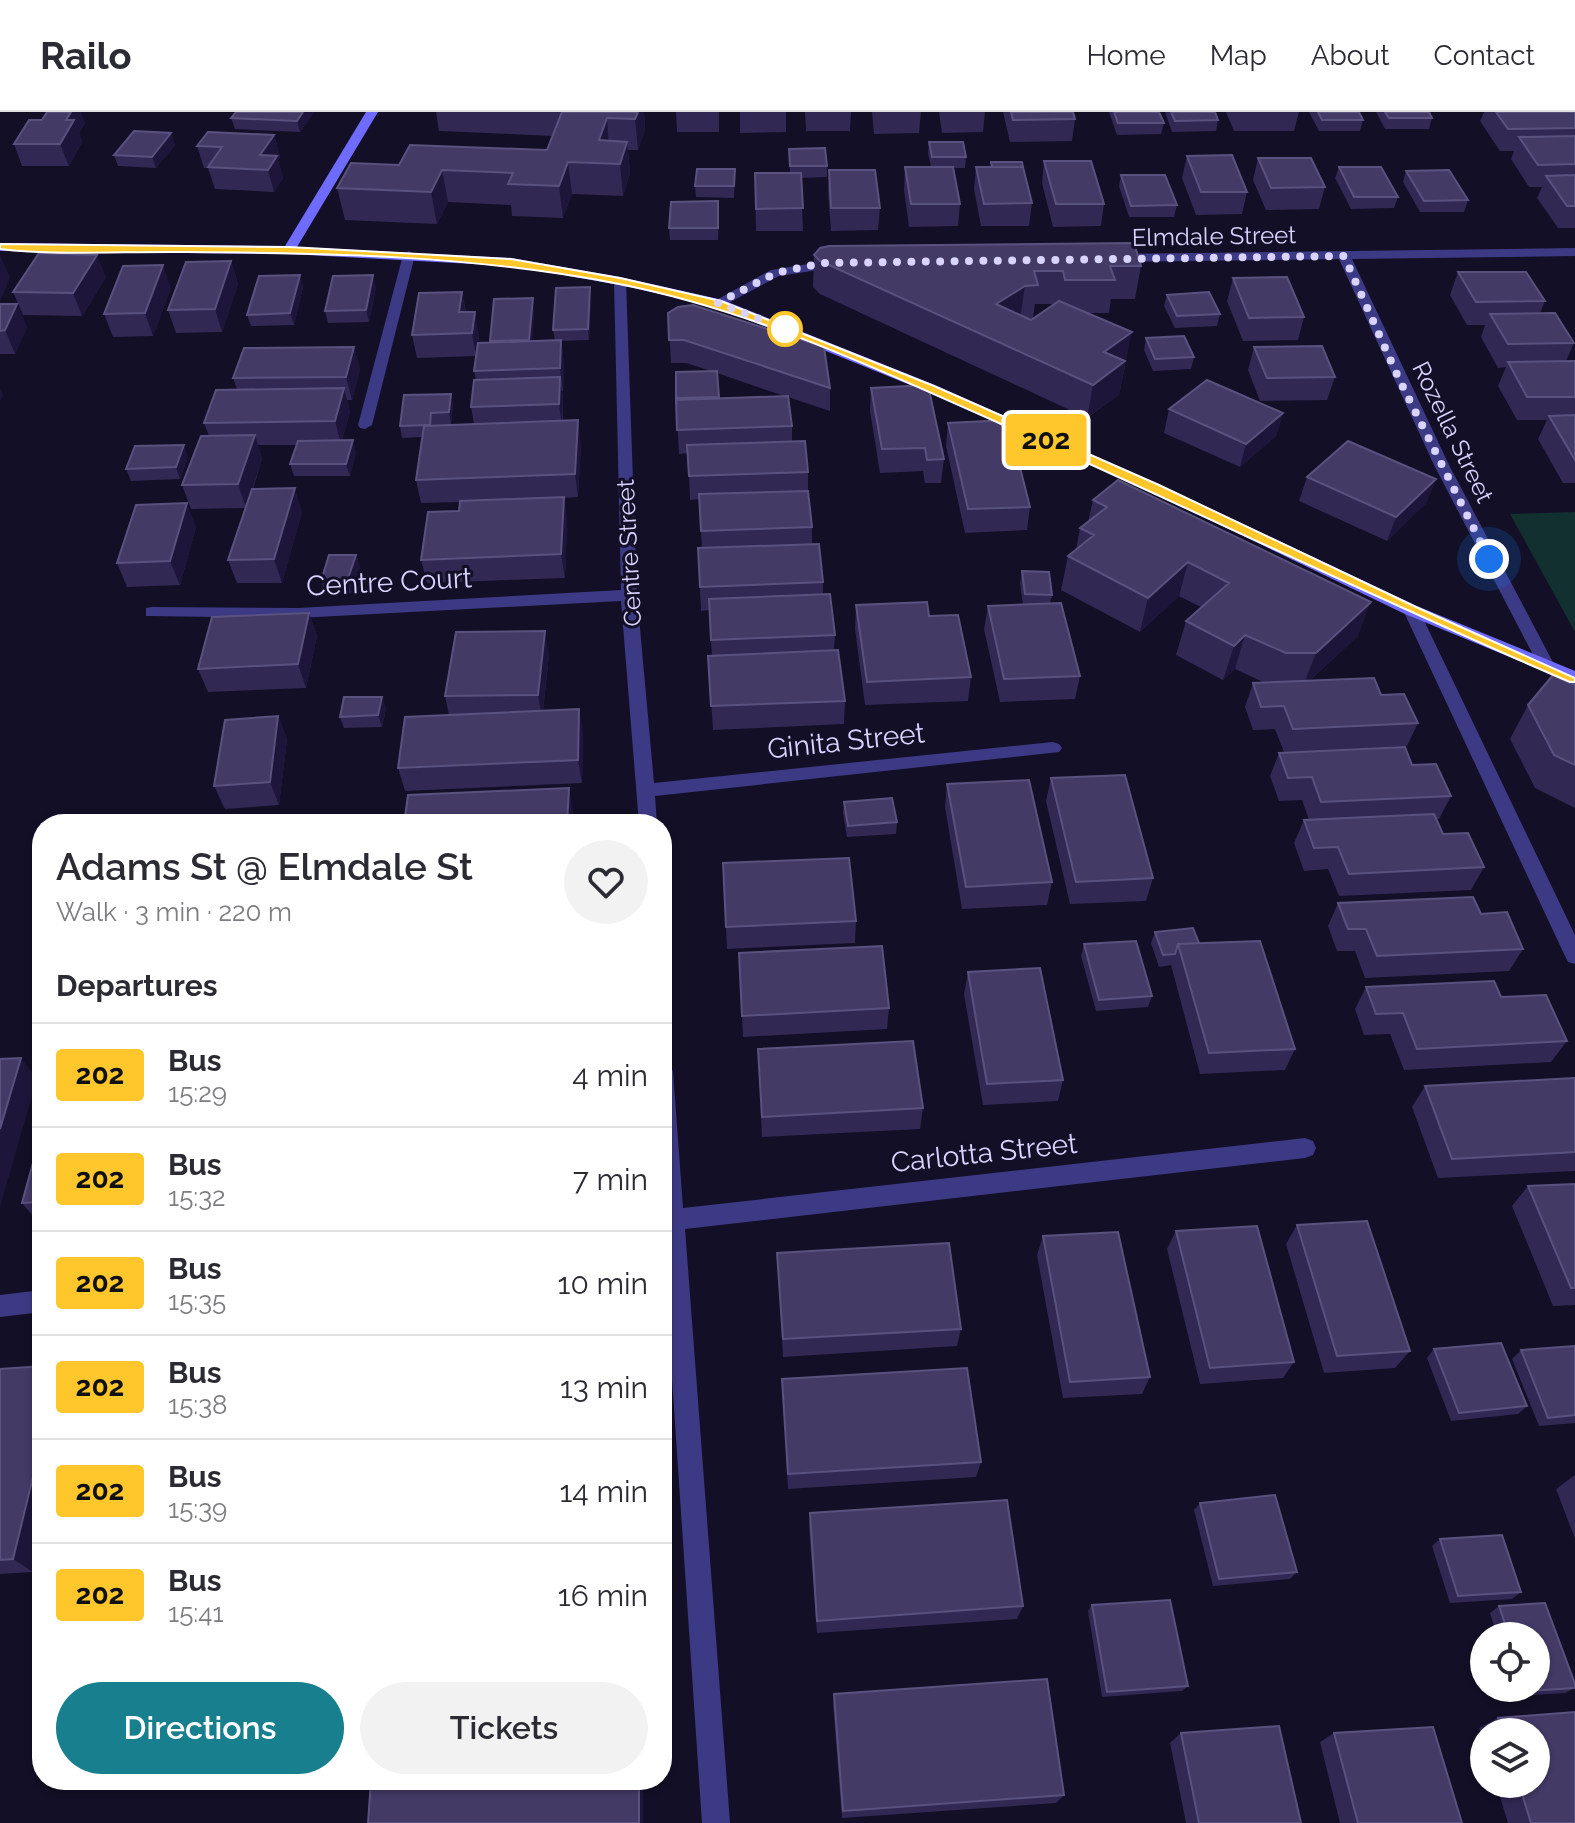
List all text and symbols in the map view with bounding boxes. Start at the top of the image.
text: Railo [40,33,132,78]
text: Home [1086,39,1166,72]
text: Map [1210,39,1267,72]
text: About [1311,39,1390,72]
text: Contact [1434,39,1535,72]
street label: Elmdale Street [1132,220,1296,252]
unlabelled marker [768,312,802,346]
street label: Rozella Street [1406,357,1500,507]
line badge: 202 [1000,414,1092,466]
text: 202 [1022,423,1070,456]
street label: Centre Street [611,479,647,627]
your location [1469,539,1509,579]
street label: Centre Court [305,561,473,603]
street label: Ginita Street [766,716,927,766]
button: heart [564,840,648,924]
text: Adams St @ Elmdale St [56,844,473,889]
text: Walk · 3 min · 220 m [56,897,292,927]
text: Departures [56,968,218,1003]
text: Bus [168,1043,222,1078]
text: 202 [76,1058,124,1091]
text: 4 min [572,1058,648,1093]
text: 15:29 [168,1078,227,1108]
street label: Carlotta Street [889,1127,1079,1179]
text: Bus [168,1147,222,1182]
text: 202 [76,1162,124,1195]
text: 7 min [573,1162,648,1197]
text: 15:32 [168,1182,226,1212]
text: Bus [168,1251,222,1286]
text: 202 [76,1266,124,1299]
text: 10 min [558,1266,648,1301]
text: 15:35 [168,1286,226,1316]
text: Bus [168,1355,222,1390]
text: 202 [76,1370,124,1403]
text: 13 min [560,1370,648,1405]
text: 15:38 [168,1390,228,1420]
text: Bus [168,1459,222,1494]
text: 202 [76,1474,124,1507]
text: 14 min [560,1474,648,1509]
text: 15:39 [168,1494,227,1524]
text: Bus [168,1563,222,1598]
text: 202 [76,1578,124,1611]
text: 16 min [558,1578,648,1613]
text: 15:41 [168,1598,224,1628]
map controls [1470,1622,1550,1798]
button: locate [1470,1622,1550,1702]
button: Directions [56,1682,344,1774]
button: Tickets [360,1682,648,1774]
button: layers [1470,1718,1550,1798]

